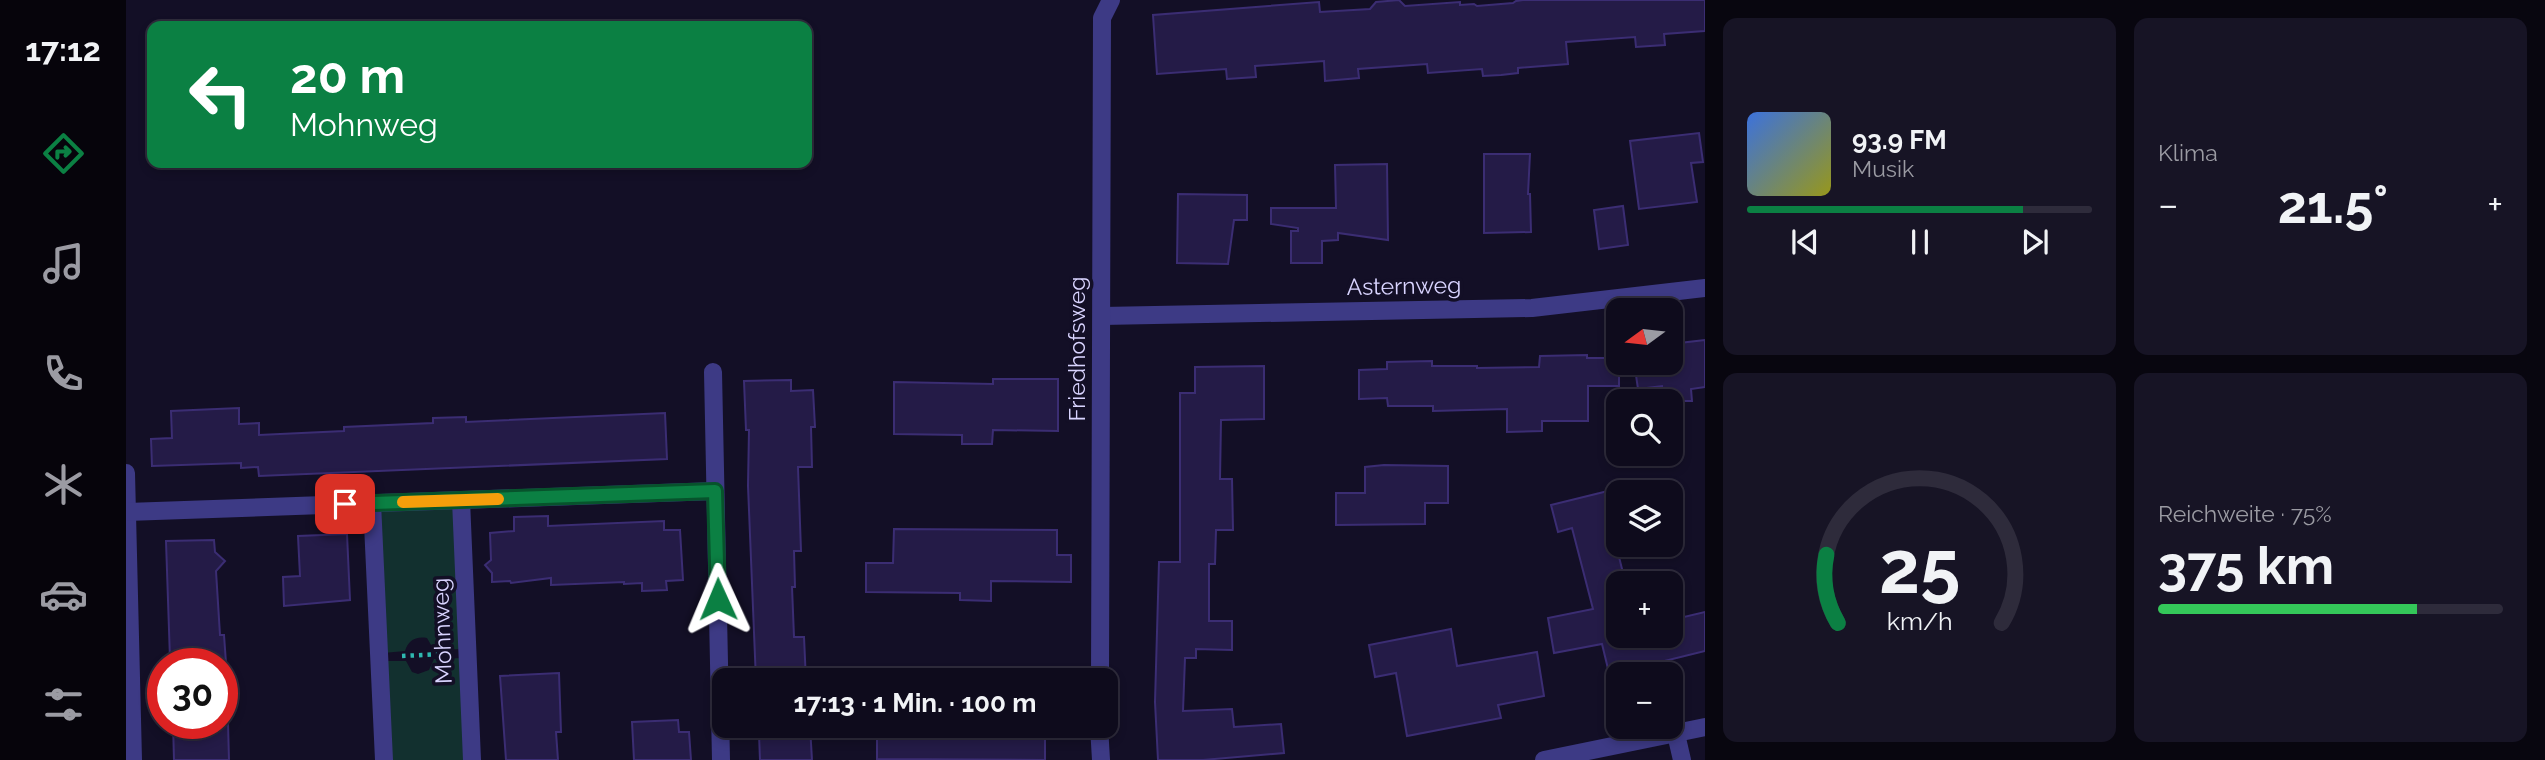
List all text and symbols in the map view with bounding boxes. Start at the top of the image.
text: 17:12 [25,31,101,68]
text: 20 m [290,47,405,104]
icon: left [175,49,266,140]
text: Mohnweg [290,106,438,143]
text: 93.9 FM [1852,125,1947,155]
icon: directions [39,129,88,178]
text: Klima [2158,139,2218,166]
text: Musik [1852,155,1914,182]
text: 21.5° [2278,174,2388,235]
text: − [2158,182,2178,227]
text: + [2487,182,2503,227]
icon: previous [1786,223,1824,261]
icon: pause [1901,223,1939,261]
icon: next [2016,223,2054,261]
icon: music [39,239,88,288]
street label: Asternweg [1346,271,1462,300]
street label: Friedhofsweg [1063,277,1090,421]
north arrow [1606,298,1684,374]
map controls [1606,298,1683,739]
icon: phone [39,349,88,398]
button: search [1606,389,1683,466]
icon: climate [39,460,88,509]
pin [315,474,375,534]
button: layers [1606,480,1683,557]
icon: arrive [326,485,364,523]
text: Reichweite · 75% [2158,500,2332,527]
text: 25 [1879,526,1960,611]
text: 375 km [2158,535,2334,596]
position arrow [681,562,755,636]
icon: car [39,570,88,619]
button: + [1606,571,1683,648]
street label: Mohnweg [426,577,457,685]
text: km/h [1887,606,1952,636]
speed limit sign: 30 [147,648,238,739]
button: − [1606,662,1683,739]
icon: filters [39,680,88,729]
text: 17:13 · 1 Min. · 100 m [794,688,1036,718]

